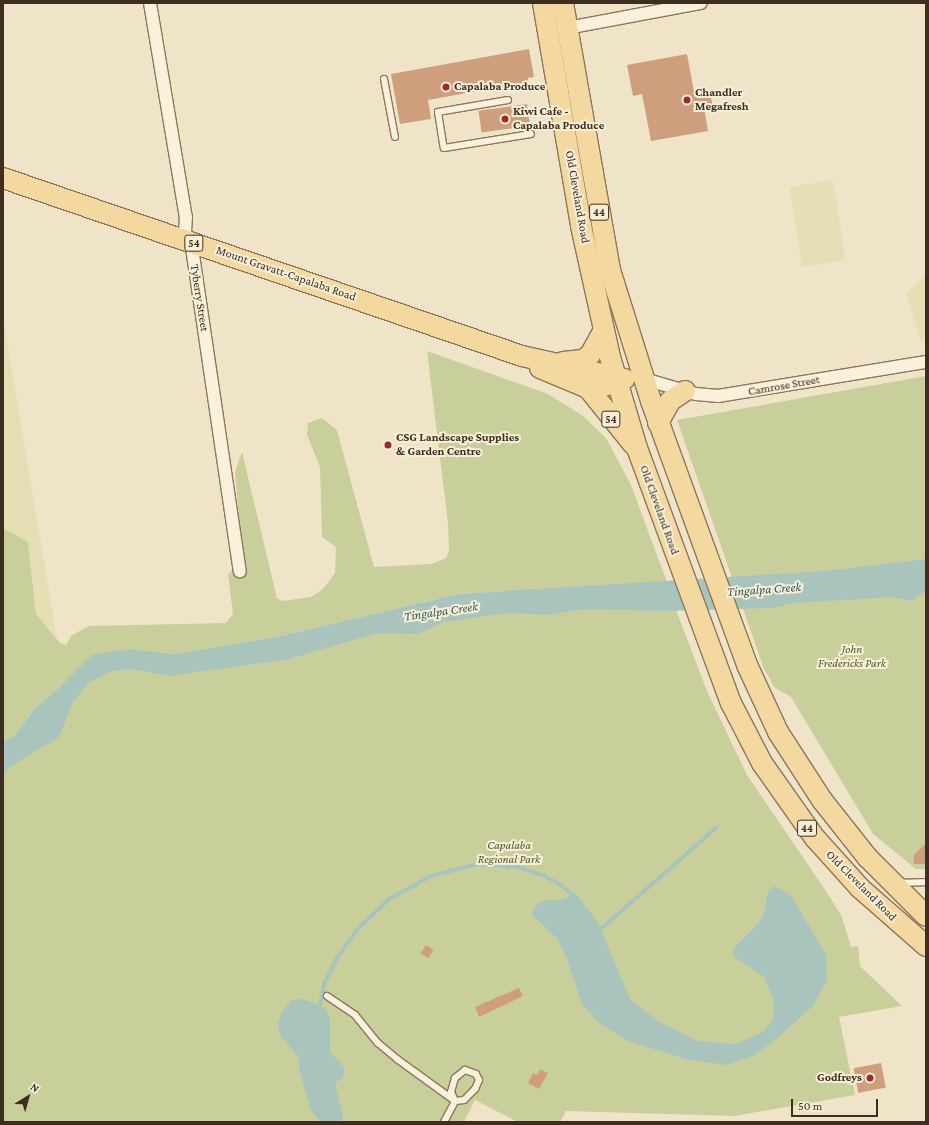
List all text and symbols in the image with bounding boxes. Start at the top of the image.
place label: Capalaba Produce [454,80,545,94]
marker: Capalaba Produce [441,82,451,92]
place label: Chandler Megafresh [695,86,749,114]
marker: Chandler Megafresh [682,95,692,105]
place label: Kiwi Cafe - Capalaba Produce [513,105,604,133]
marker: Kiwi Cafe - Capalaba Produce [500,114,510,124]
street label: Old Cleveland Road [562,149,592,245]
road number: 44 [589,203,609,221]
road number: 54 [184,234,204,252]
street label: Mount Gravatt-Capalaba Road [214,243,358,305]
street label: Tyberry Street [187,263,211,333]
street label: Camrose Street [747,373,821,399]
road number: 54 [601,410,621,428]
place label: CSG Landscape Supplies & Garden Centre [396,431,519,459]
marker: CSG Landscape Supplies & Garden Centre [383,440,393,450]
street label: Old Cleveland Road [636,463,682,557]
water label: Tingalpa Creek [726,580,802,600]
water label: Tingalpa Creek [403,599,479,625]
park label: John Fredericks Park [818,643,886,671]
road number: 44 [797,819,817,837]
park label: Capalaba Regional Park [478,839,540,867]
street label: Old Cleveland Road [823,848,899,924]
place label: Godfreys [817,1071,862,1085]
marker: Godfreys [865,1073,875,1083]
north arrow [8,1077,48,1117]
text: N [29,1080,42,1094]
scale bar [793,1091,880,1117]
text: 50 m [798,1099,822,1113]

